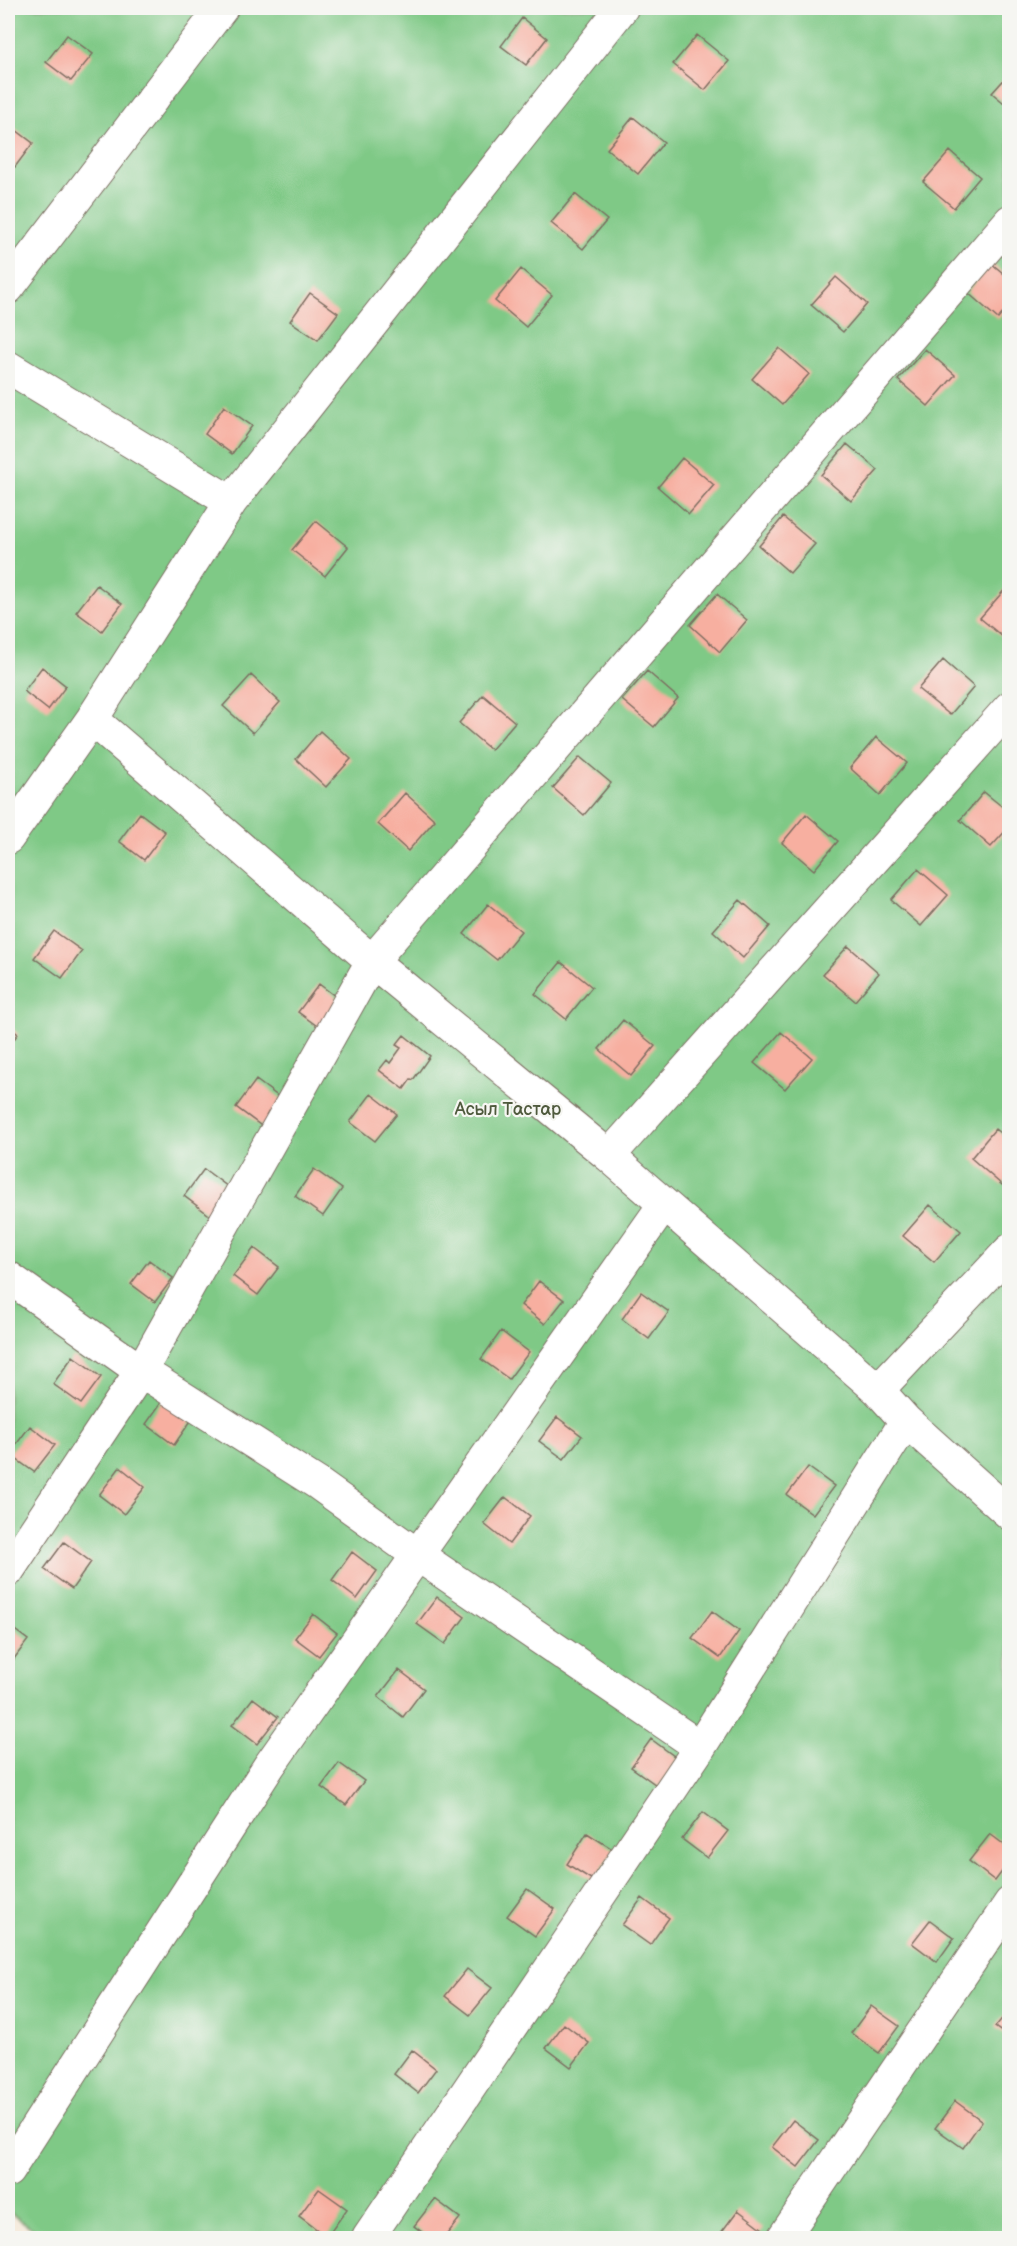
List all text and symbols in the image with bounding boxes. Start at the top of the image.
park label: Асыл Тастар [454,1099,561,1120]

